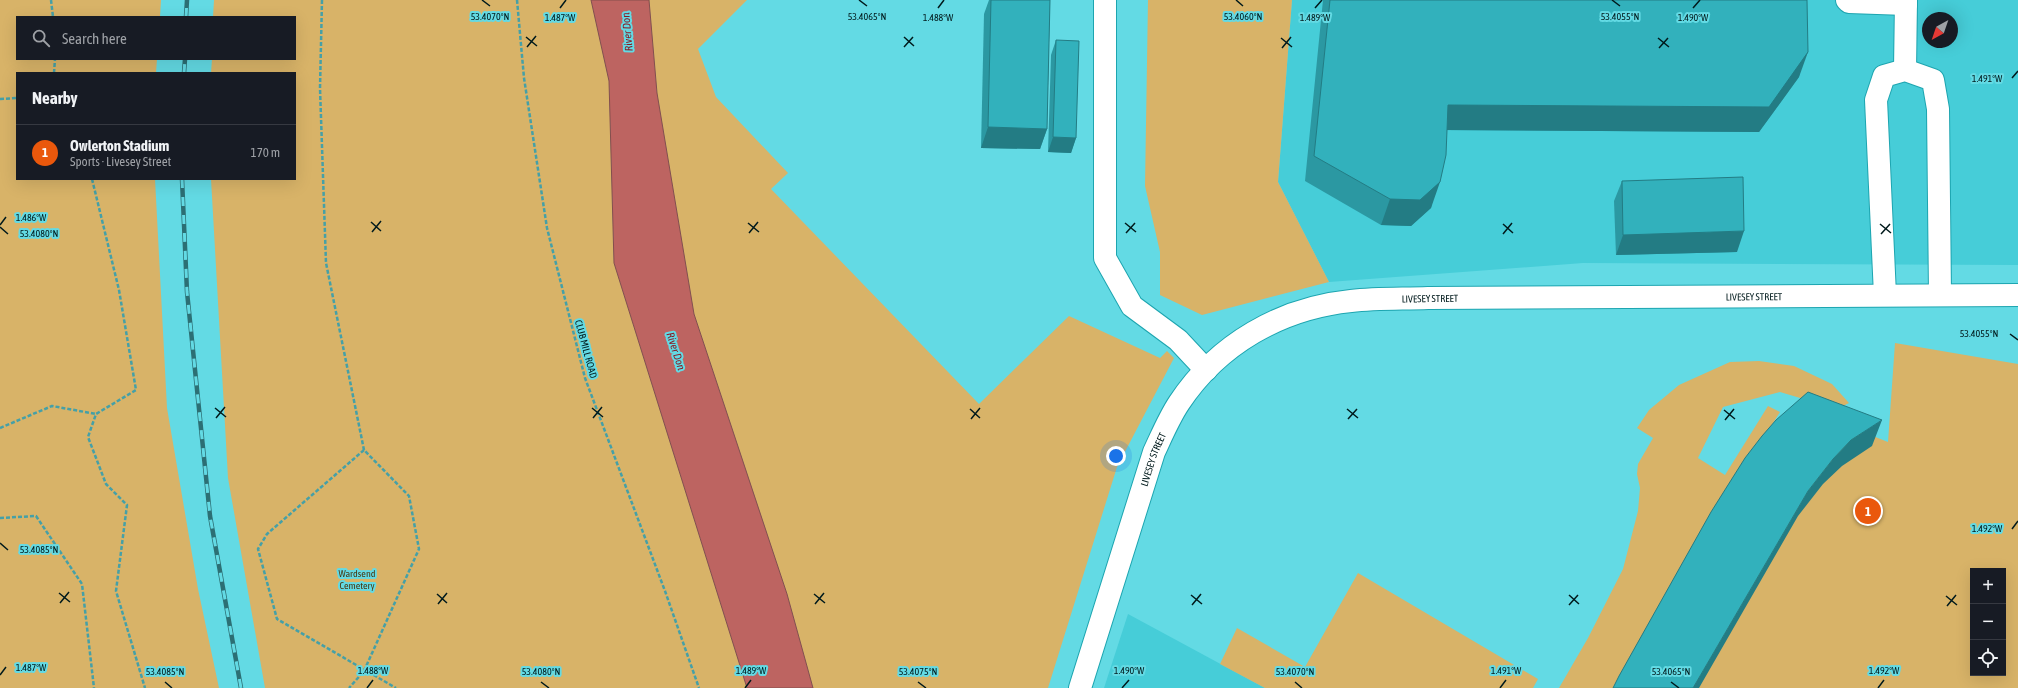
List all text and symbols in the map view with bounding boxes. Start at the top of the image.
text: 53.4070°N [471,11,509,22]
water label: River Don [619,11,635,52]
text: 53.4065°N [848,11,886,22]
text: 53.4060°N [1224,11,1262,22]
text: 53.4055°N [1601,11,1639,22]
text: 1.487°W [545,12,576,23]
text: 1.488°W [923,12,954,23]
text: 1.489°W [1300,12,1331,23]
text: 1.490°W [1678,12,1709,23]
north arrow [1922,12,1958,48]
search box [16,16,296,60]
icon: search [30,27,52,49]
text: Search here [62,30,127,47]
text: 1.491°W [1972,73,2003,84]
text: Nearby [32,88,78,108]
text: Owlerton Stadium [70,137,169,154]
text: 1 [42,145,48,160]
text: 170 m [251,145,280,160]
text: Sports · Livesey Street [70,154,171,169]
text: 1.486°W [16,212,47,223]
text: 53.4080°N [20,228,58,239]
street label: LIVESEY STREET [1726,291,1783,302]
street label: LIVESEY STREET [1402,292,1459,304]
street label: CLUB MILL ROAD [573,319,599,380]
text: 53.4055°N [1960,328,1998,339]
water label: River Don [664,331,688,372]
street label: LIVESEY STREET [1138,430,1168,488]
your location [1106,446,1126,466]
pin: 1 [1855,496,1881,526]
text: 1.492°W [1972,523,2003,534]
text: 53.4085°N [20,544,58,555]
park label: Wardsend Cemetery [339,568,376,591]
map controls [1970,568,2006,676]
button: + [1970,568,2006,604]
button: − [1970,604,2006,640]
button: locate [1970,640,2006,676]
text: 1.487°W [16,662,47,673]
text: 1.488°W [358,665,389,676]
text: 1.489°W [736,665,767,676]
text: 1.490°W [1114,665,1145,676]
text: 1.491°W [1491,665,1522,676]
text: 1.492°W [1869,665,1900,676]
text: 53.4085°N [146,666,184,677]
text: 53.4080°N [522,666,560,677]
text: 53.4075°N [899,666,937,677]
text: 53.4070°N [1276,666,1314,677]
text: 53.4065°N [1652,666,1690,677]

